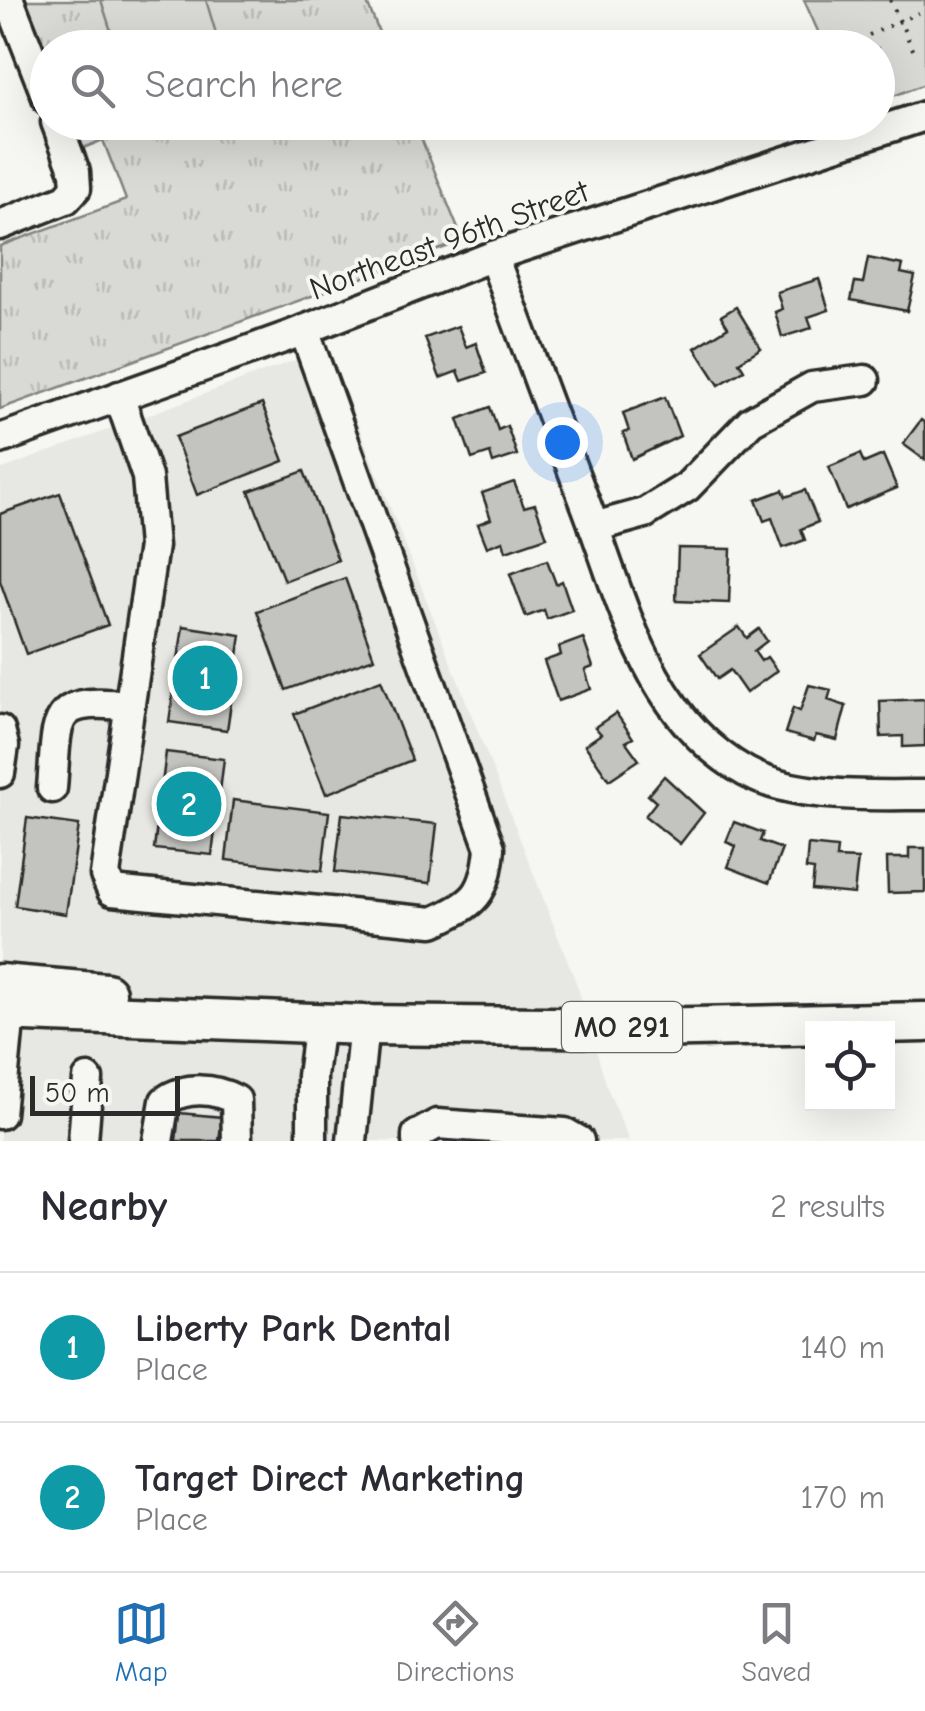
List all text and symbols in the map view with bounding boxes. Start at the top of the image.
search box [30,30,895,140]
icon: search [65,58,120,113]
text: Search here [145,63,343,107]
street label: Northeast 96th Street [304,172,594,308]
your location [537,417,588,468]
pin: 1 [172,640,238,716]
pin: 2 [156,766,222,842]
road number: MO 291 [562,1002,682,1052]
map controls [805,1021,895,1111]
button: locate [805,1021,895,1111]
scale bar [30,1071,180,1116]
text: 50 m [45,1077,110,1109]
text: Nearby [40,1182,167,1231]
text: 2 results [770,1188,885,1225]
text: Liberty Park Dental [135,1307,452,1351]
text: 1 [66,1329,79,1366]
text: 140 m [800,1329,885,1366]
text: Place [135,1351,208,1388]
text: Target Direct Marketing [135,1457,525,1501]
text: 2 [65,1479,80,1516]
text: 170 m [801,1479,885,1516]
text: Place [135,1501,208,1538]
tab: Map [114,1596,169,1688]
tab: Directions [396,1596,514,1688]
tab: Saved [741,1596,811,1688]

